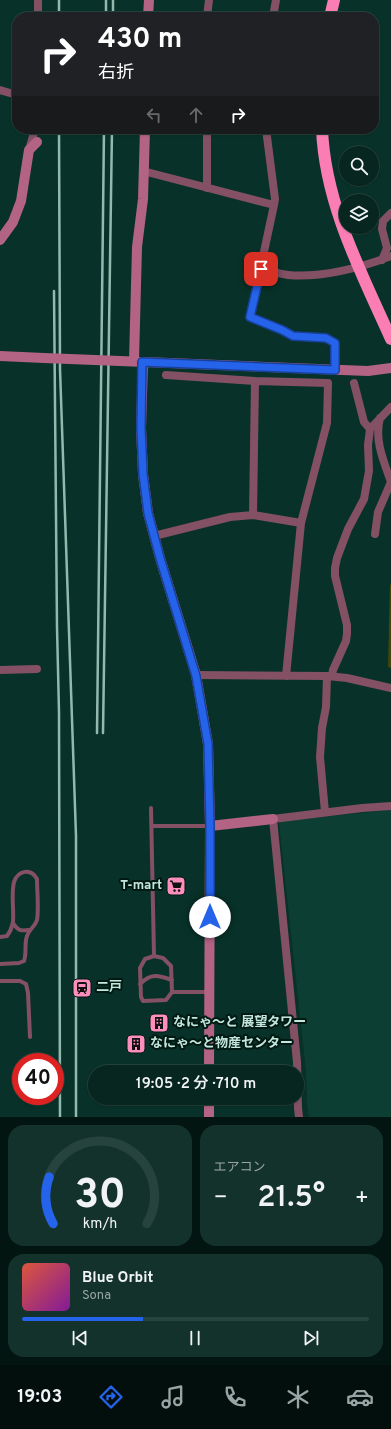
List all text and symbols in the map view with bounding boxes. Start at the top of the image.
text: 430 m [98,22,182,58]
icon: right [32,28,84,80]
text: 右折 [98,62,134,85]
icon: left [143,104,165,126]
icon: ahead [185,104,207,126]
icon: right [227,104,249,126]
map controls [339,146,379,234]
button: search [339,146,379,186]
button: layers [339,194,379,234]
pin [244,252,278,286]
icon: arrive [250,258,272,280]
supermarket icon: T-mart [165,875,187,897]
place label: T-mart [120,878,162,894]
position arrow [189,896,231,938]
station icon: 二戸 [71,977,93,999]
place label: 二戸 [96,980,122,996]
building icon: なにゃ～と 展望タワー [148,1012,170,1034]
place label: なにゃ～と 展望タワー [173,1015,306,1031]
building icon: なにゃ～と物産センター [125,1033,147,1055]
place label: なにゃ～と物産センター [150,1035,293,1052]
speed limit sign: 40 [12,1053,64,1105]
text: 19:05 · 2 分 · 710 m [136,1075,256,1094]
text: エアコン [214,1160,266,1176]
text: 30 [74,1169,126,1222]
text: 21.5° [257,1180,325,1217]
text: − [214,1185,228,1212]
text: + [355,1185,369,1212]
text: km/h [82,1214,117,1232]
text: Blue Orbit [82,1269,153,1288]
text: Sona [82,1288,111,1304]
icon: previous [69,1327,91,1349]
icon: pause [184,1327,206,1349]
icon: next [300,1327,322,1349]
icon: directions [97,1383,125,1411]
icon: music [159,1383,187,1411]
icon: phone [221,1383,249,1411]
icon: climate [284,1383,312,1411]
icon: car [346,1383,374,1411]
text: 19:03 [17,1386,62,1409]

